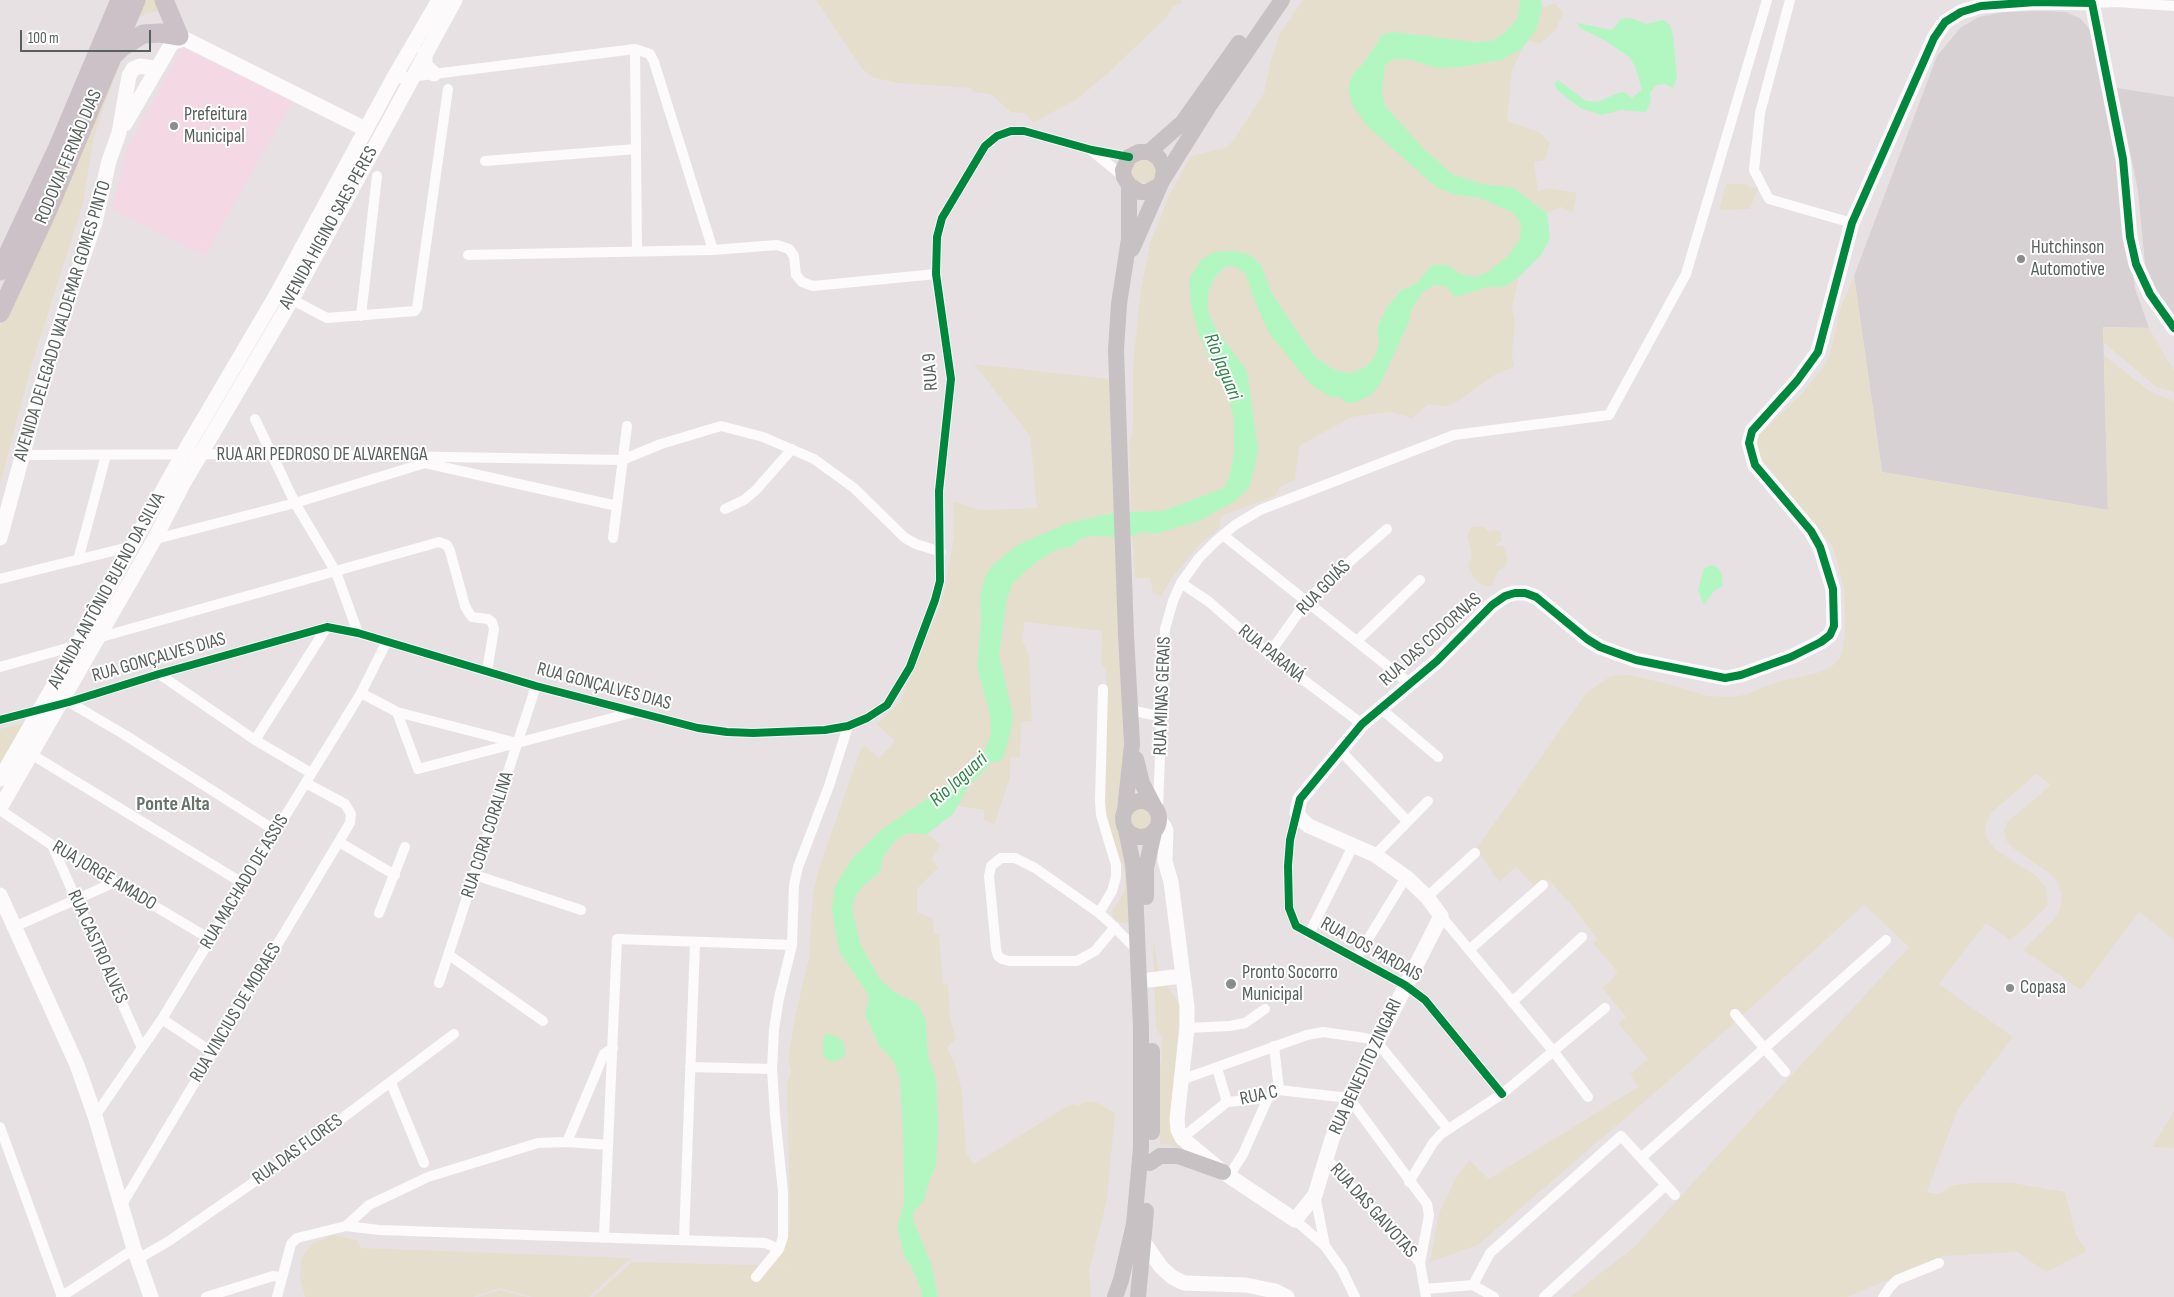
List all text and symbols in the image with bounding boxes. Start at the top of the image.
scale bar [22,20,154,52]
text: 100 m [28,29,59,48]
street label: RODOVIA FERNÃO DIAS [30,86,108,228]
place label: Prefeitura Municipal [184,104,247,148]
marker: Prefeitura Municipal [168,120,180,132]
street label: AVENIDA HIGINO SAES PERES [275,143,383,313]
street label: AVENIDA DELEGADO WALDEMAR GOMES PINTO [9,178,117,464]
place label: Hutchinson Automotive [2031,237,2105,281]
marker: Hutchinson Automotive [2015,253,2027,265]
water label: Rio Jaguari [1198,330,1246,404]
street label: RUA 9 [918,352,944,392]
street label: RUA ARI PEDROSO DE ALVARENGA [217,444,427,466]
street label: AVENIDA ANTÔNIO BUENO DA SILVA [44,489,170,693]
street label: RUA GOIÁS [1292,556,1356,620]
street label: RUA DAS CODORNAS [1375,588,1487,692]
street label: RUA PARANÁ [1233,620,1309,688]
street label: RUA GONÇALVES DIAS [90,628,228,688]
street label: RUA MINAS GERAIS [1150,636,1176,756]
street label: RUA GONÇALVES DIAS [534,658,674,716]
water label: Rio Jaguari [925,748,993,812]
street label: RUA CORA CORALINA [457,769,519,901]
district label: Ponte Alta [136,793,210,817]
street label: RUA MACHADO DE ASSIS [196,810,294,954]
street label: RUA JORGE AMADO [48,836,160,916]
street label: RUA CASTRO ALVES [62,887,132,1007]
street label: RUA DOS PARDAIS [1316,913,1426,987]
street label: RUA VINCIUS DE MORAES [185,939,287,1087]
place label: Pronto Socorro Municipal [1242,962,1338,1006]
marker: Pronto Socorro Municipal [1224,977,1238,991]
place label: Copasa [2020,977,2066,999]
marker: Copasa [2004,982,2016,994]
street label: RUA BENEDITO ZINGARI [1324,995,1408,1139]
street label: RUA C [1238,1081,1280,1111]
street label: RUA DAS FLORES [249,1110,347,1190]
street label: RUA DAS GAIVOTAS [1325,1159,1421,1263]

